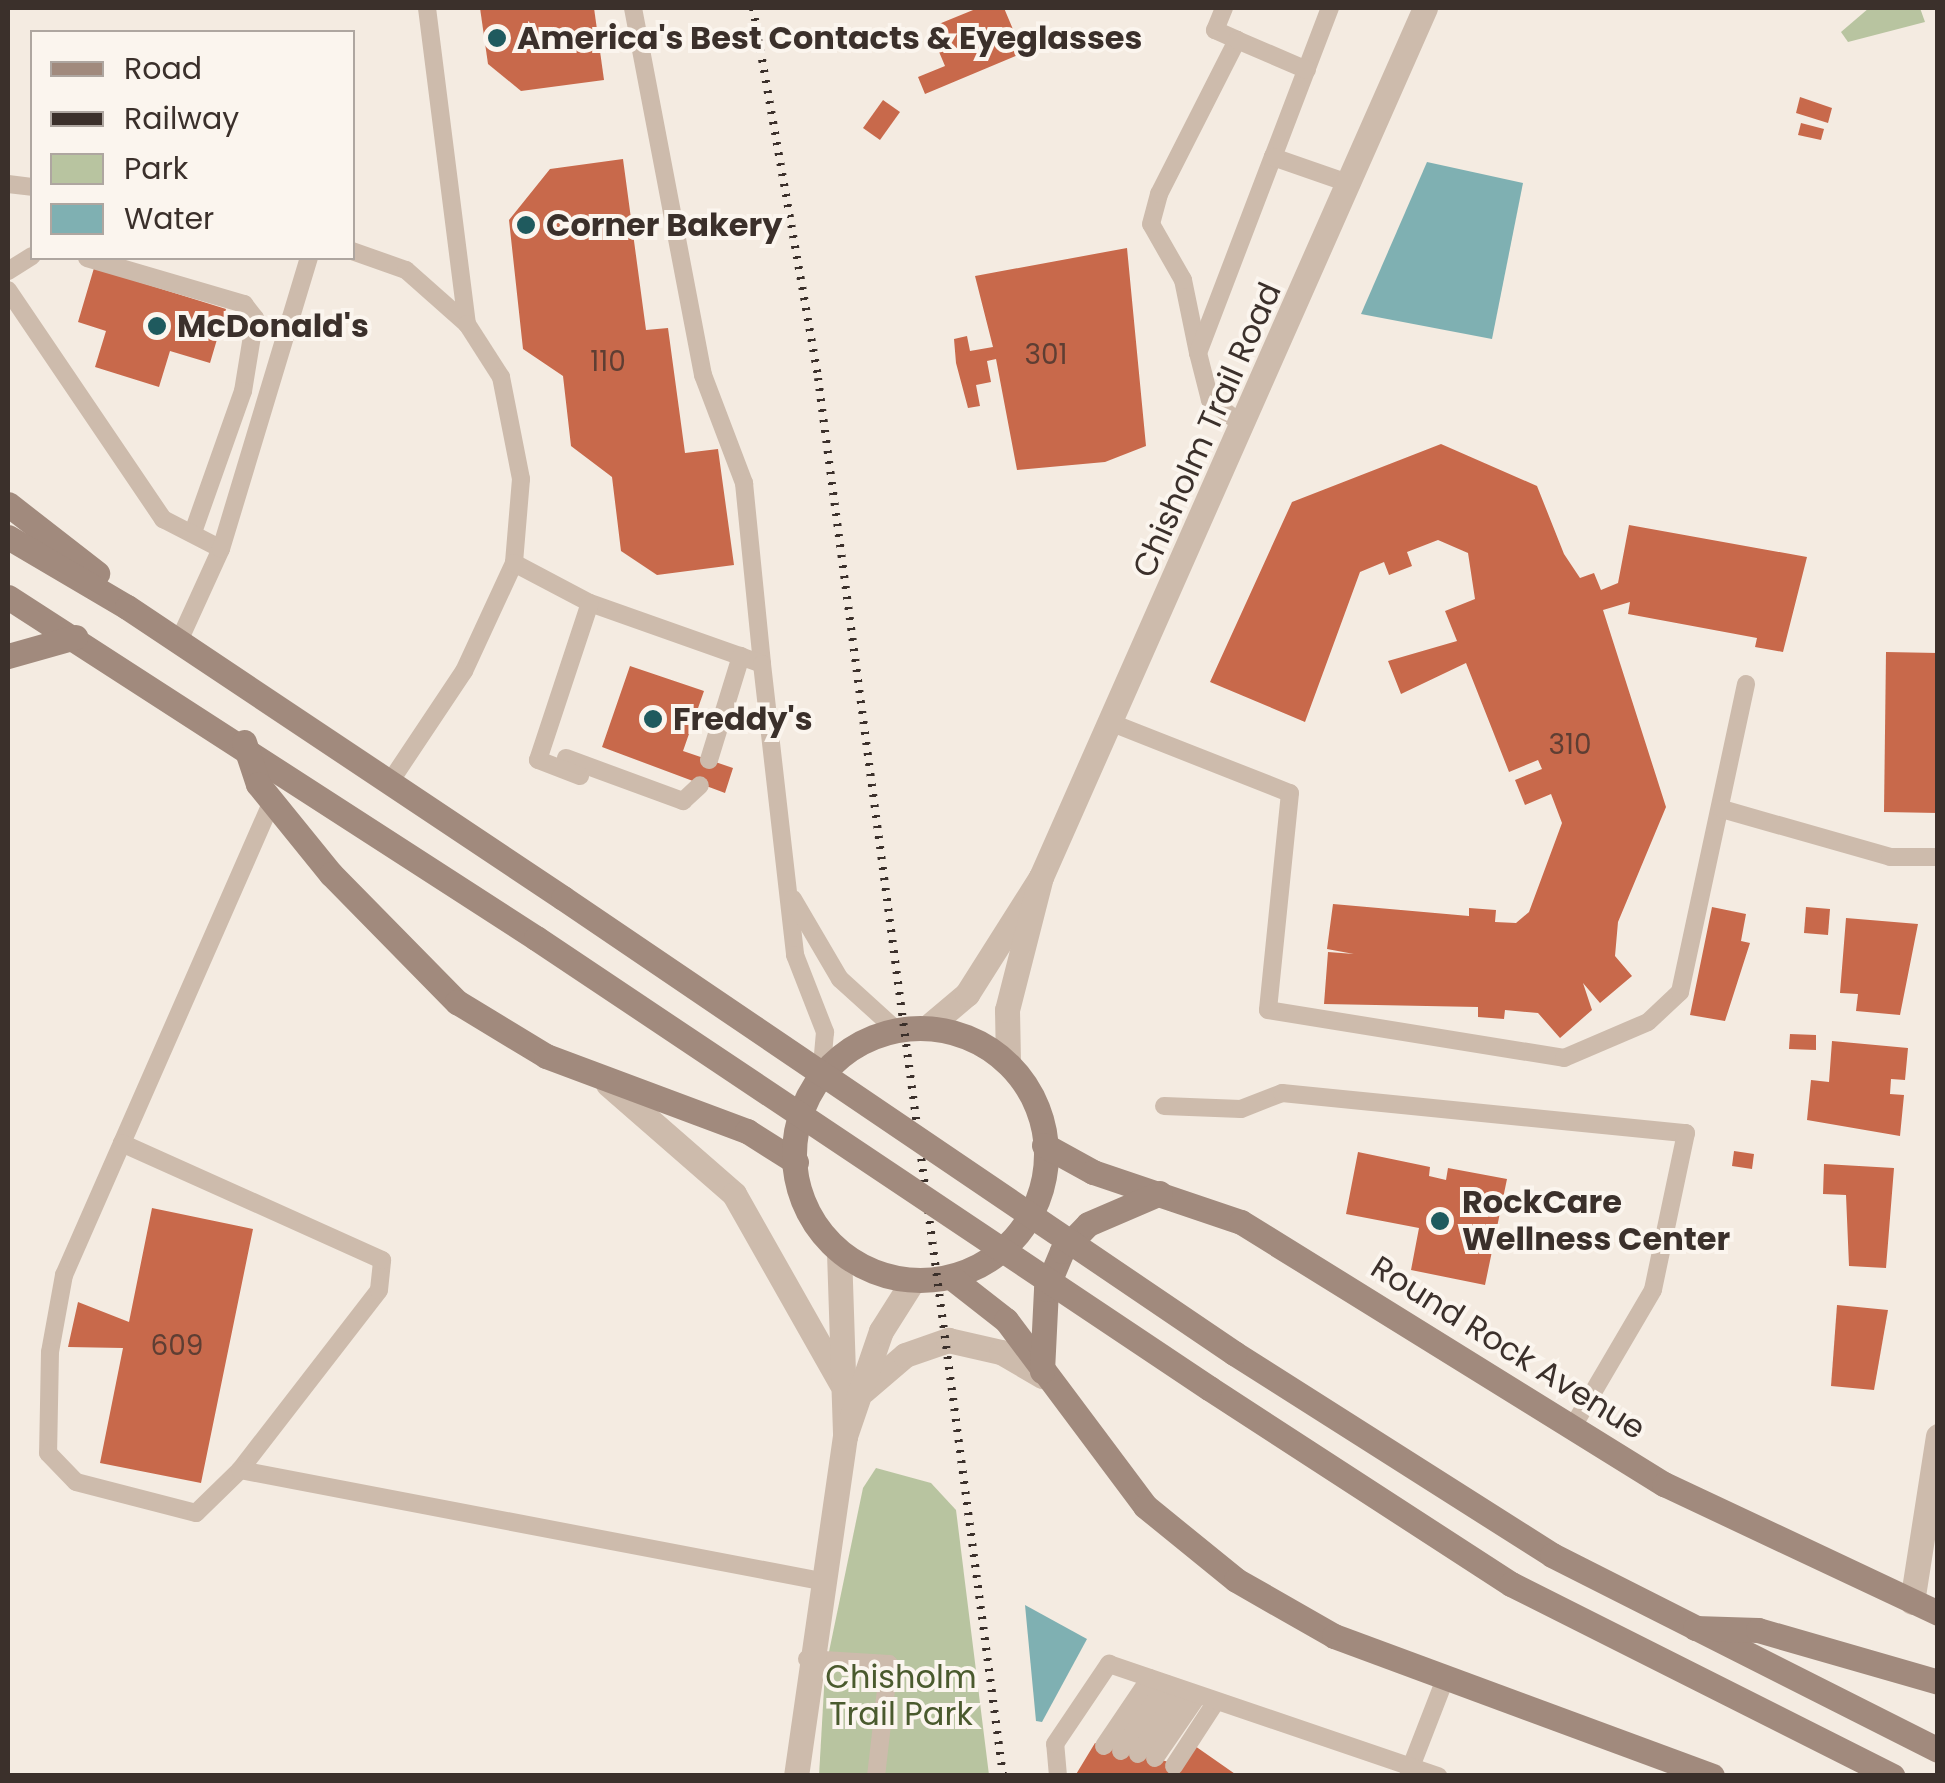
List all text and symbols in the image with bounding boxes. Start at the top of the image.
place label: America's Best Contacts & Eyeglasses [517,19,1142,57]
marker: America's Best Contacts & Eyeglasses [486,27,508,49]
legend [30,30,355,260]
text: Road [124,47,202,90]
text: Railway [124,97,239,140]
text: Park [124,147,188,190]
text: Water [124,197,214,240]
place label: Corner Bakery [546,206,782,244]
marker: Corner Bakery [515,214,537,236]
street label: Chisholm Trail Road [1125,277,1289,583]
place label: McDonald's [177,307,369,345]
marker: McDonald's [146,315,168,337]
house number: 301 [1024,338,1068,372]
house number: 110 [590,345,626,379]
place label: Freddy's [673,700,813,738]
marker: Freddy's [642,708,664,730]
house number: 310 [1548,728,1592,762]
place label: RockCare Wellness Center [1462,1184,1730,1259]
marker: RockCare Wellness Center [1427,1208,1453,1234]
street label: Round Rock Avenue [1364,1248,1652,1448]
house number: 609 [150,1329,204,1363]
park label: Chisholm Trail Park [825,1659,977,1734]

